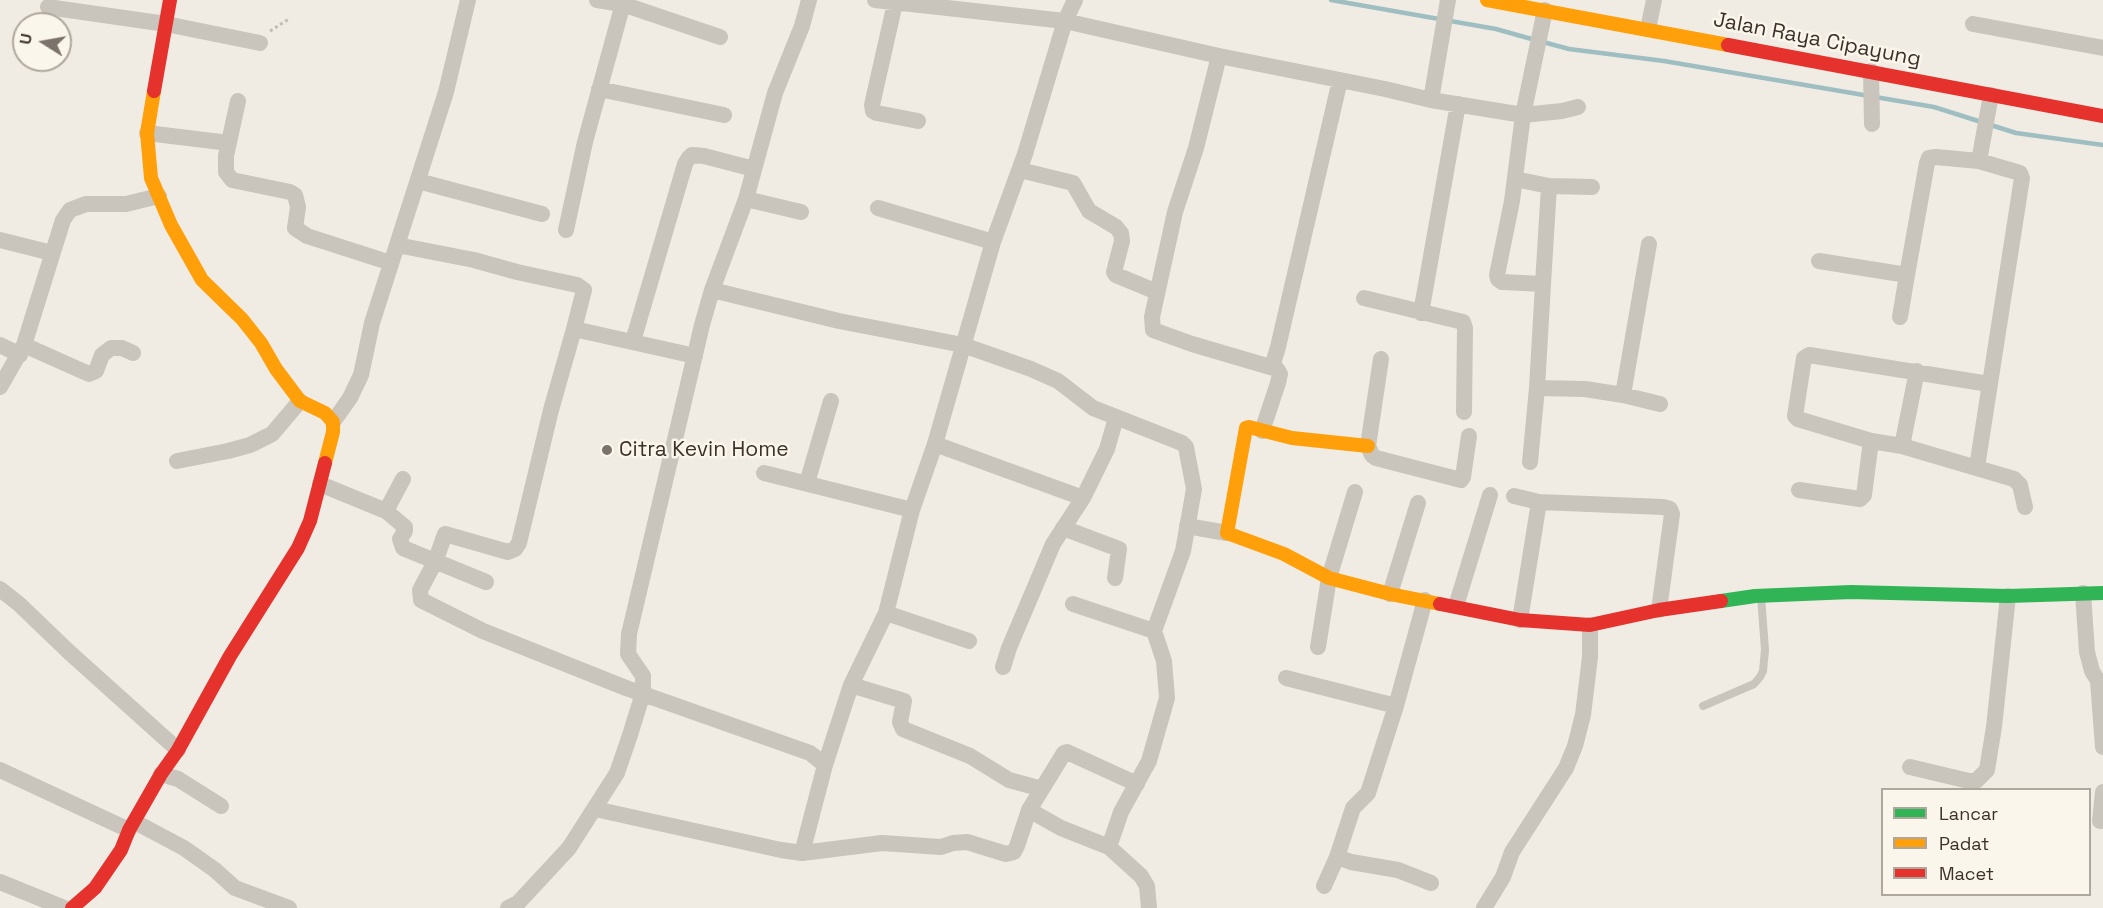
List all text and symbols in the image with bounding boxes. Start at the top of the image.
street label: Jalan Raya Cipayung [1711,8,1923,72]
north arrow [12,12,72,72]
text: U [14,32,37,46]
place label: Citra Kevin Home [619,437,789,463]
marker: Citra Kevin Home [600,443,614,457]
legend [1881,788,2091,896]
text: Lancar [1939,802,1998,825]
text: Padat [1939,832,1989,855]
text: Macet [1939,862,1994,885]

